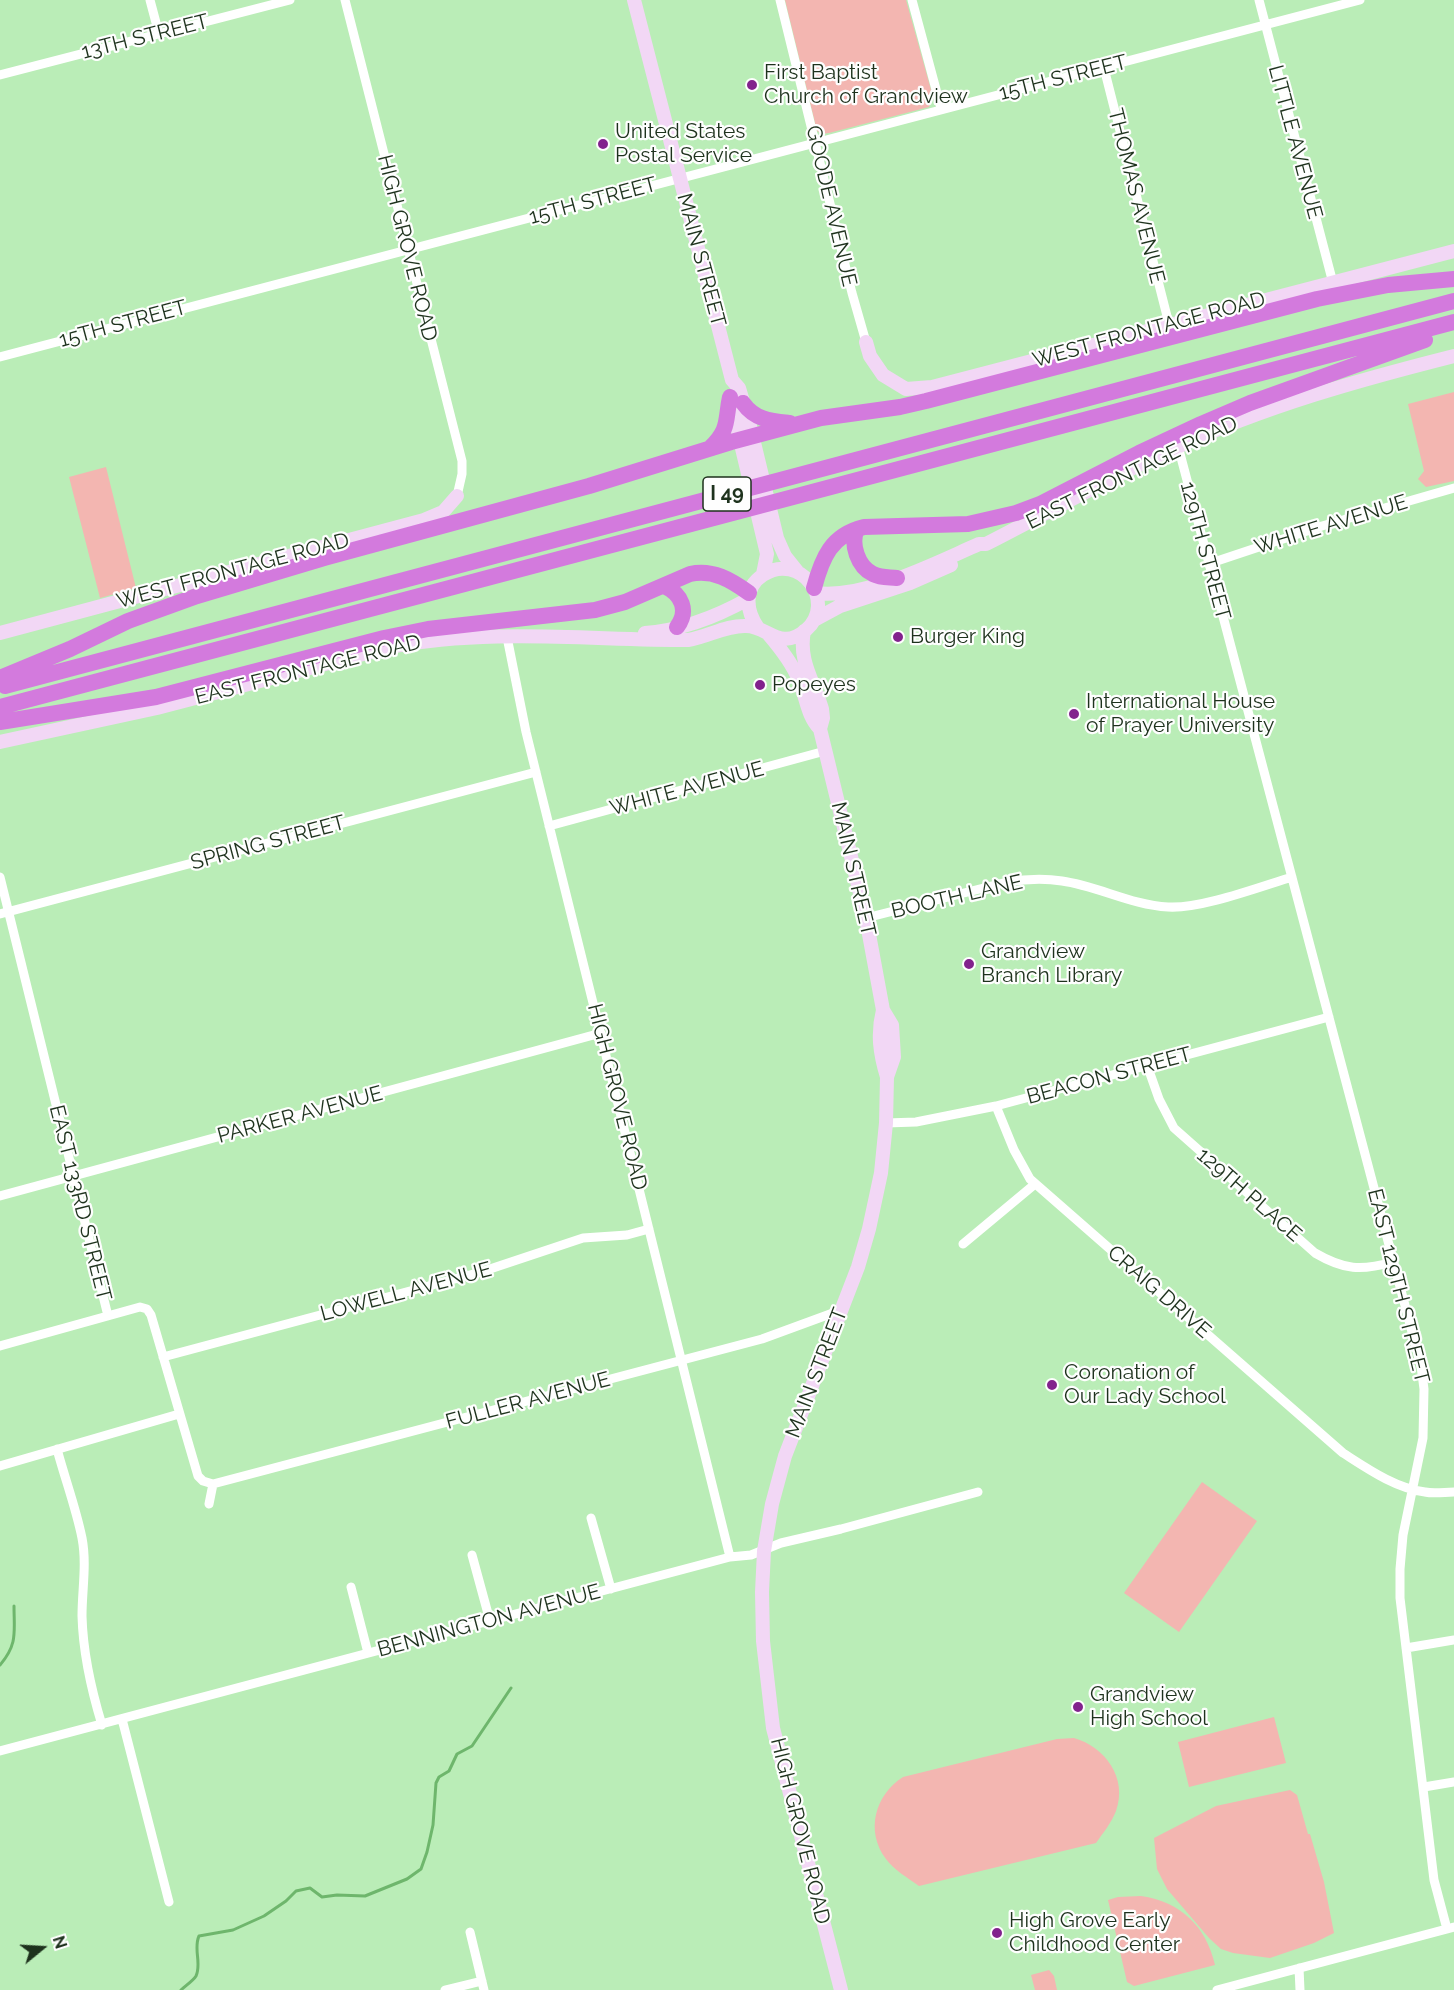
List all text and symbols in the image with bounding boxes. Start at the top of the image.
street label: 13TH STREET [79,9,211,65]
street label: 15TH STREET [996,50,1130,106]
place label: First Baptist Church of Grandview [764,60,968,110]
street label: LITTLE AVENUE [1262,62,1328,222]
marker: First Baptist Church of Grandview [745,78,759,92]
street label: THOMAS AVENUE [1102,106,1170,286]
place label: United States Postal Service [615,119,752,169]
street label: GOODE AVENUE [800,123,862,289]
marker: United States Postal Service [596,137,610,151]
street label: HIGH GROVE ROAD [372,152,442,344]
street label: 15TH STREET [526,172,660,230]
street label: MAIN STREET [671,191,731,329]
street label: WEST FRONTAGE ROAD [1030,287,1268,373]
street label: 15TH STREET [56,295,190,353]
street label: EAST FRONTAGE ROAD [1022,411,1242,535]
road number: I 49 [703,477,751,511]
street label: 129TH STREET [1174,479,1236,623]
street label: WHITE AVENUE [1252,490,1410,560]
street label: WEST FRONTAGE ROAD [114,528,352,614]
place label: Burger King [910,624,1025,650]
street label: EAST FRONTAGE ROAD [192,630,424,710]
marker: Burger King [891,630,905,644]
place label: Popeyes [772,672,856,698]
marker: Popeyes [753,678,767,692]
place label: International House of Prayer University [1086,689,1275,739]
marker: International House of Prayer University [1067,707,1081,721]
street label: WHITE AVENUE [607,756,767,822]
street label: MAIN STREET [825,799,881,939]
street label: SPRING STREET [188,810,348,876]
street label: BOOTH LANE [889,870,1025,924]
place label: Grandview Branch Library [981,939,1122,989]
marker: Grandview Branch Library [962,957,976,971]
street label: HIGH GROVE ROAD [582,1001,652,1193]
street label: BEACON STREET [1024,1042,1194,1110]
street label: PARKER AVENUE [215,1081,385,1149]
street label: EAST 133RD STREET [43,1103,117,1303]
street label: 129TH PLACE [1191,1143,1307,1247]
street label: EAST 129TH STREET [1362,1186,1434,1386]
street label: CRAIG DRIVE [1102,1240,1216,1344]
street label: LOWELL AVENUE [318,1257,494,1327]
street label: MAIN STREET [781,1305,853,1441]
place label: Coronation of Our Lady School [1064,1360,1226,1410]
street label: FULLER AVENUE [443,1367,613,1435]
marker: Coronation of Our Lady School [1045,1378,1059,1392]
street label: BENNINGTON AVENUE [375,1579,603,1663]
place label: Grandview High School [1090,1682,1208,1732]
marker: Grandview High School [1071,1700,1085,1714]
street label: HIGH GROVE ROAD [765,1735,835,1927]
place label: High Grove Early Childhood Center [1009,1908,1180,1958]
north arrow [12,1918,72,1978]
marker: High Grove Early Childhood Center [990,1926,1004,1940]
text: N [49,1934,71,1951]

